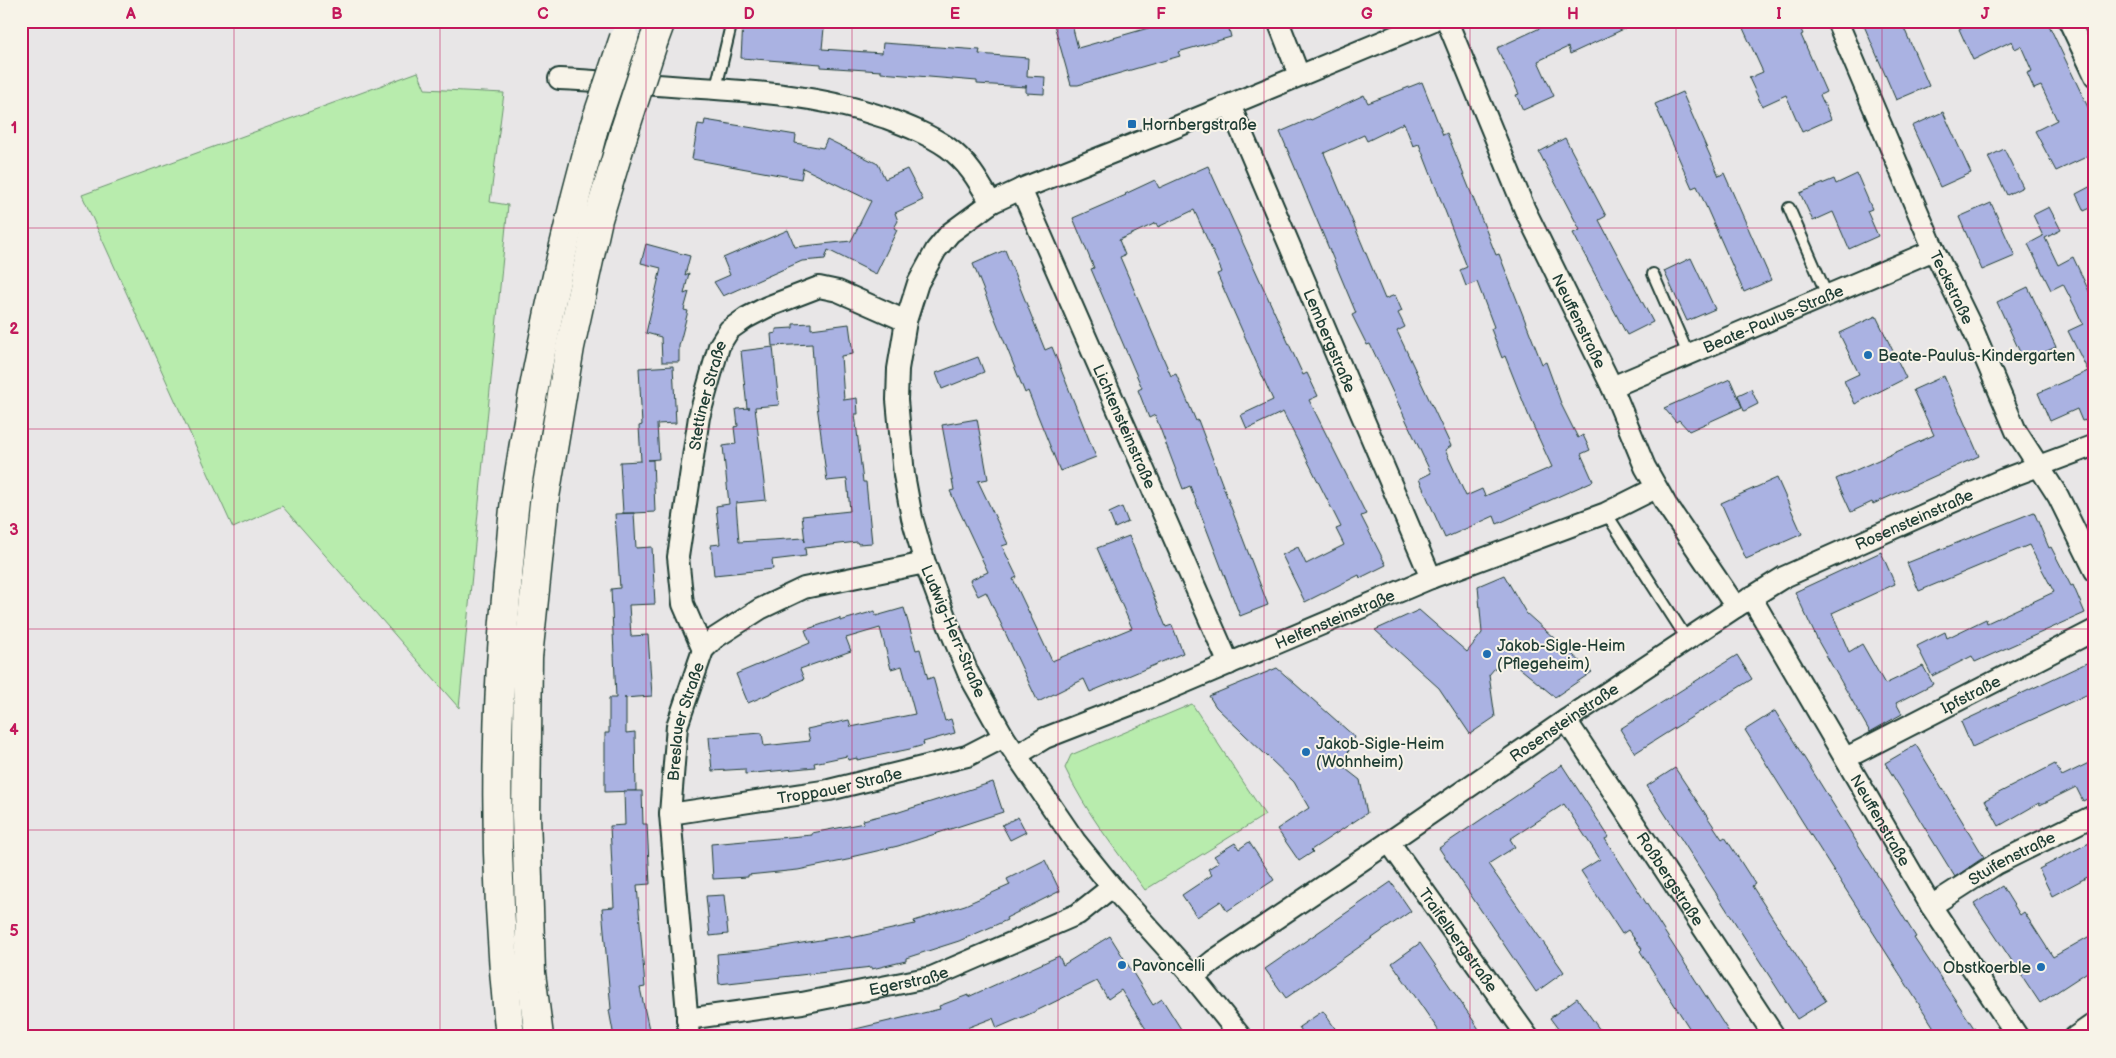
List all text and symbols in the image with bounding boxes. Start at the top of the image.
text: A [125,5,136,24]
text: B [331,5,343,24]
text: C [537,5,549,24]
text: D [743,5,755,24]
text: E [950,5,960,24]
text: F [1156,5,1166,24]
text: G [1361,5,1373,24]
text: H [1567,5,1579,24]
text: I [1776,5,1782,24]
text: J [1981,5,1990,24]
place label: Hornbergstraße [1142,116,1257,135]
marker: Hornbergstraße [1126,118,1138,130]
text: 1 [11,119,17,138]
street label: Teckstraße [1925,248,1977,328]
street label: Neuffenstraße [1547,271,1610,372]
street label: Beate-Paulus-Straße [1701,281,1847,358]
street label: Lembergstraße [1298,287,1359,396]
text: 2 [9,320,19,339]
street label: Stettiner Straße [686,336,732,452]
place label: Beate-Paulus-Kindergarten [1878,347,2075,366]
marker: Beate-Paulus-Kindergarten [1862,349,1874,361]
street label: Lichtensteinstraße [1088,362,1159,492]
street label: Rosensteinstraße [1852,486,1977,555]
text: 3 [9,521,19,540]
street label: Ludwig-Herr-Straße [916,563,989,701]
street label: Helfensteinstraße [1273,586,1398,654]
place label: Jakob-Sigle-Heim (Pflegeheim) [1497,637,1625,674]
marker: Jakob-Sigle-Heim (Pflegeheim) [1481,648,1493,660]
street label: Breslauer Straße [665,660,709,782]
street label: Ipfstraße [1938,672,2005,719]
street label: Rosensteinstraße [1507,679,1623,767]
text: 4 [9,721,19,740]
place label: Jakob-Sigle-Heim (Wohnheim) [1316,735,1444,772]
marker: Jakob-Sigle-Heim (Wohnheim) [1300,746,1312,758]
street label: Troppauer Straße [776,764,905,809]
street label: Neuffenstraße [1845,771,1914,870]
street label: Stuifenstraße [1965,828,2059,890]
street label: Roßbergstraße [1632,829,1707,930]
street label: Traifelbergstraße [1414,885,1501,997]
text: 5 [9,922,19,941]
place label: Pavoncelli [1132,957,1205,976]
marker: Pavoncelli [1116,959,1128,971]
place label: Obstkoerble [1943,959,2032,978]
marker: Obstkoerble [2035,961,2047,973]
street label: Egerstraße [868,963,952,1000]

